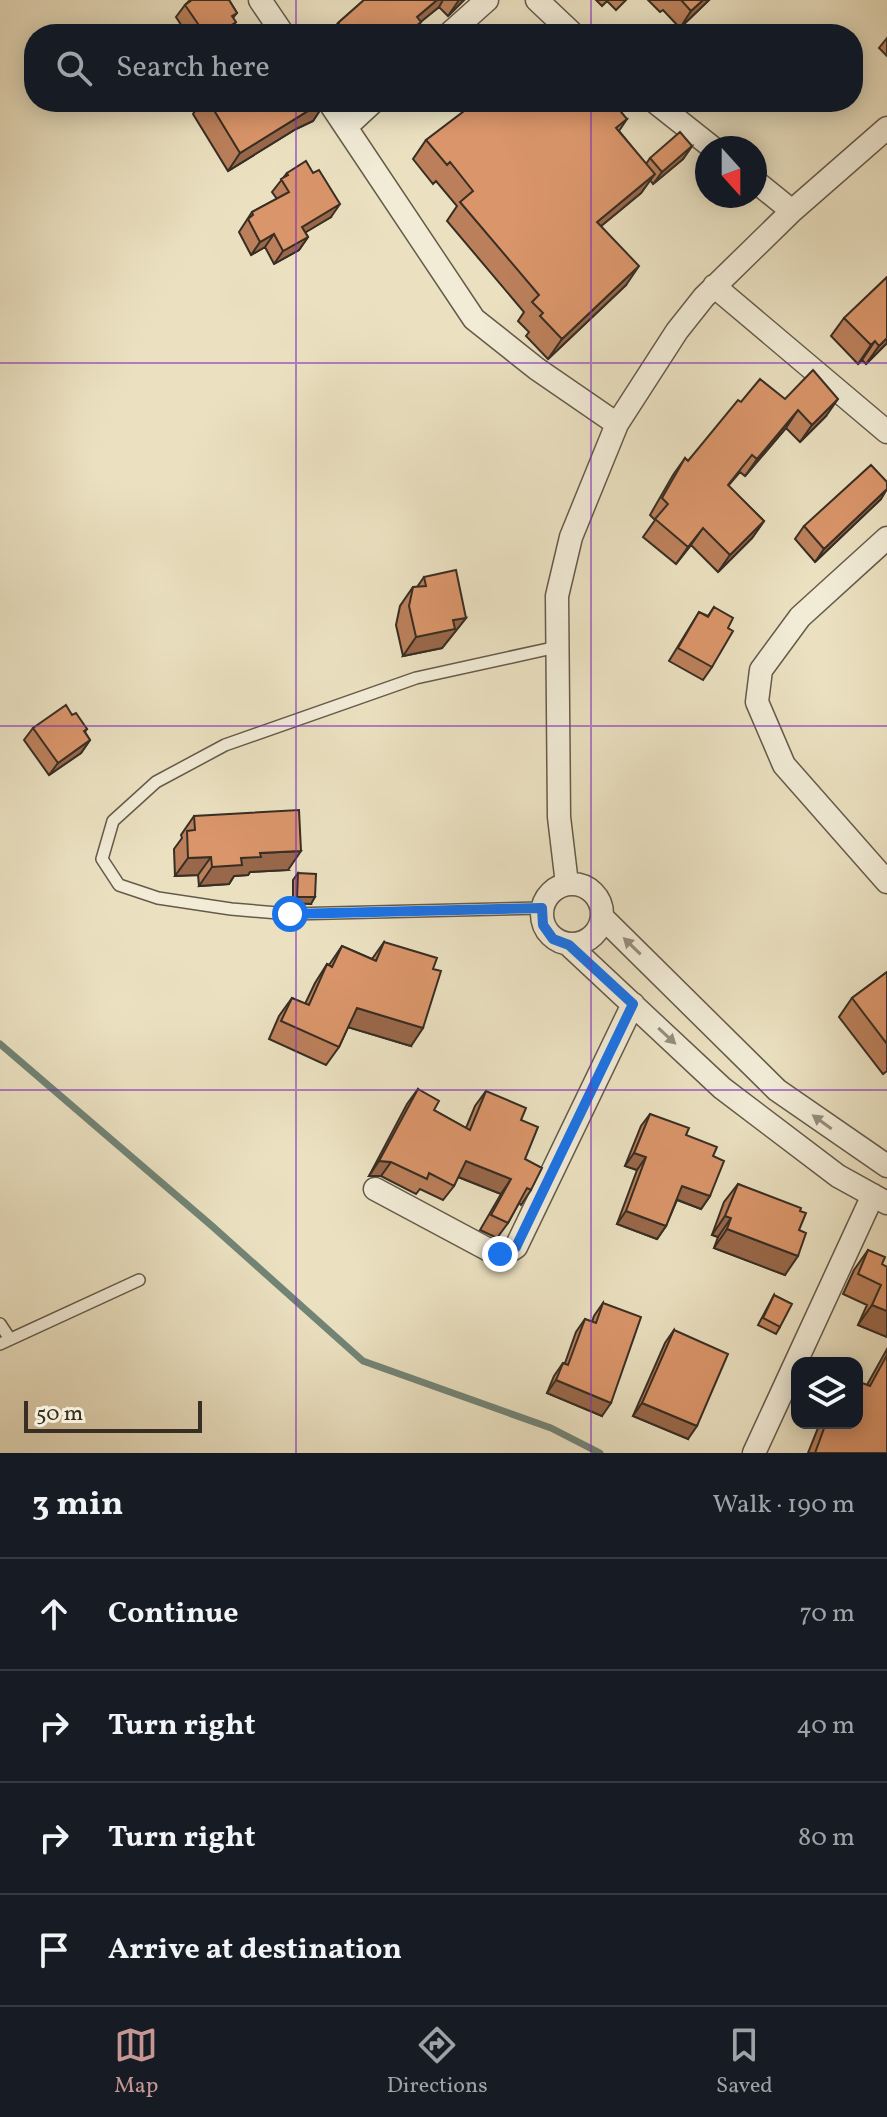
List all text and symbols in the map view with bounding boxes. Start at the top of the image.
search box [24,24,863,112]
icon: search [52,46,96,90]
text: Search here [116,47,270,89]
north arrow [695,136,767,208]
route start [272,896,308,932]
one-way arrow [623,937,642,956]
one-way arrow [657,1026,676,1044]
one-way arrow [812,1115,833,1131]
route end [482,1236,518,1272]
map controls [791,1357,863,1429]
button: layers [791,1357,863,1429]
scale bar [24,1397,202,1433]
text: 50 m [36,1399,83,1430]
text: 3 min [32,1482,123,1529]
text: Walk · 190 m [712,1487,855,1523]
icon: ahead [32,1592,76,1636]
text: Continue [108,1593,239,1635]
text: 70 m [800,1596,855,1632]
icon: right [32,1704,76,1748]
text: Turn right [108,1705,256,1747]
text: 40 m [796,1708,855,1744]
icon: right [32,1816,76,1860]
text: Turn right [108,1817,256,1859]
text: 80 m [798,1820,855,1856]
icon: arrive [32,1928,76,1972]
text: Arrive at destination [108,1929,402,1971]
tab: Map [114,2023,158,2102]
tab: Directions [387,2023,488,2102]
tab: Saved [716,2023,773,2102]

